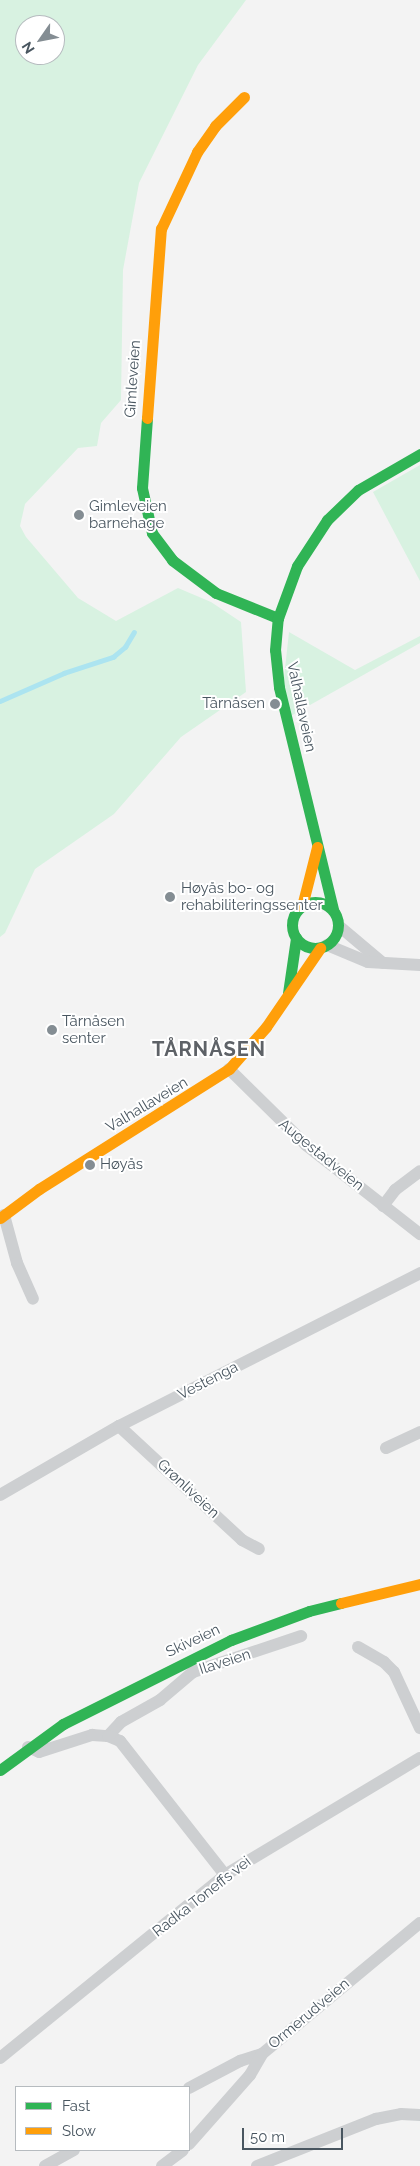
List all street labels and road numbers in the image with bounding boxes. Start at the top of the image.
street label: Gimleveien [121,340,145,418]
street label: Valhallaveien [283,660,319,754]
street label: Valhallaveien [103,1074,191,1136]
street label: Augestadveien [275,1115,367,1195]
street label: Vestenga [175,1358,241,1404]
street label: Grønliveien [153,1456,223,1522]
street label: Skiveien [163,1621,223,1661]
street label: Ilaveien [197,1645,253,1679]
street label: Radka Toneffs vei [149,1853,255,1941]
street label: Ormerudveien [265,1975,353,2053]

